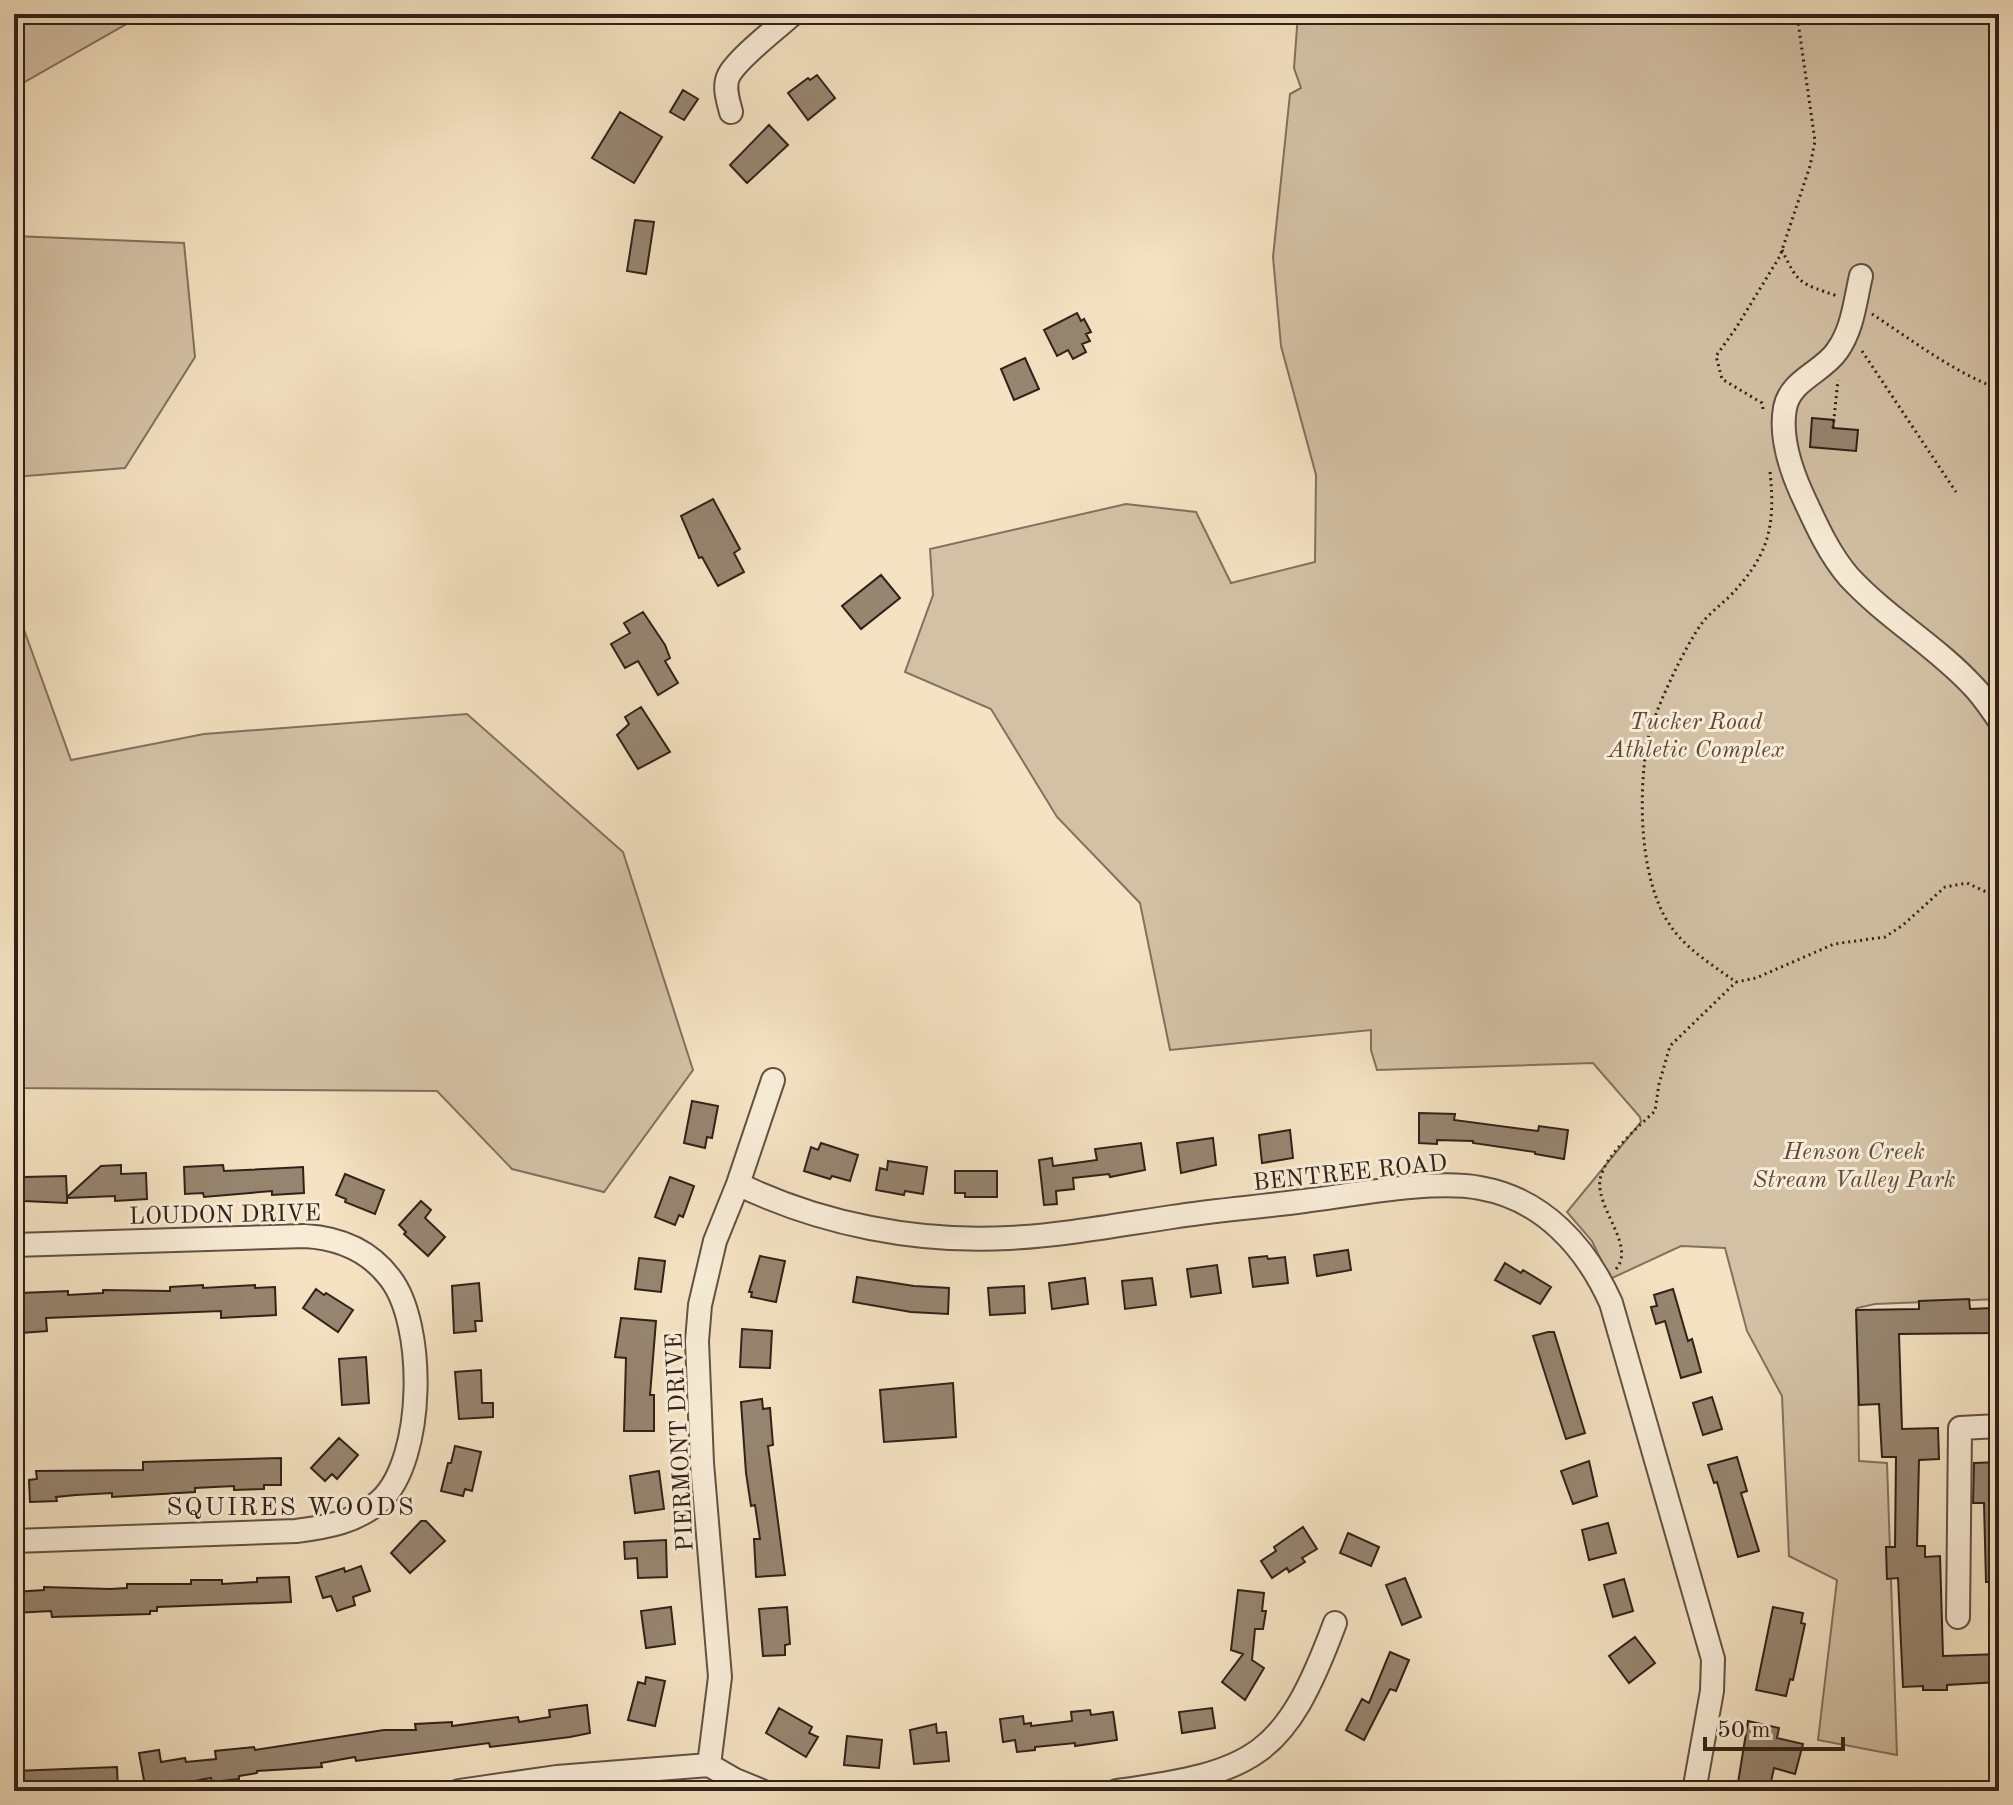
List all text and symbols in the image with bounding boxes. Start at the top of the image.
park label: Tucker Road Athletic Complex [1606,711,1785,763]
park label: Henson Creek Stream Valley Park [1753,1141,1956,1193]
street label: BENTREE ROAD [1252,1152,1449,1196]
street label: LOUDON DRIVE [129,1202,321,1230]
street label: PIERMONT DRIVE [663,1332,699,1552]
district label: SQUIRES WOODS [166,1495,416,1521]
scale bar [1705,1701,1843,1751]
text: 50 m [1717,1719,1771,1743]

